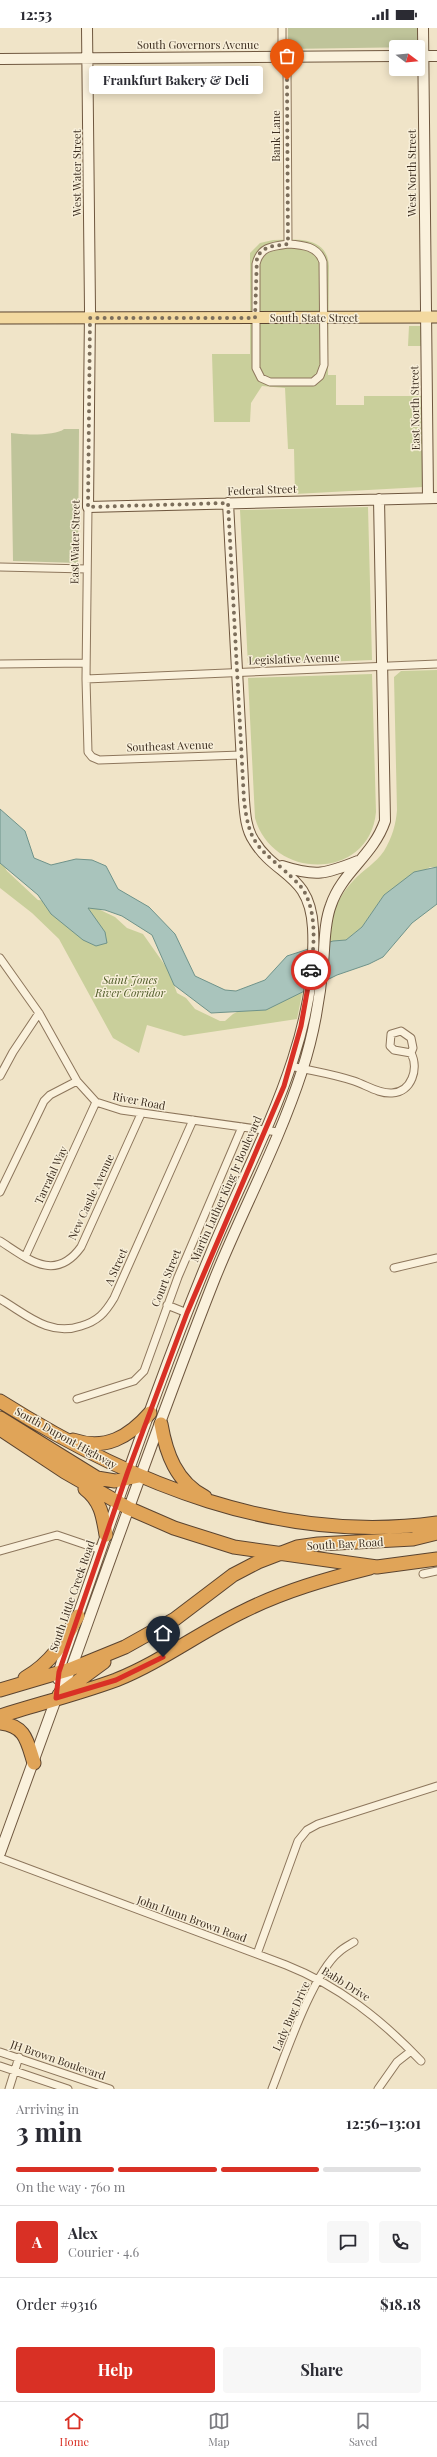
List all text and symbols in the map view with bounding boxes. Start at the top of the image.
text: 12:53 [20,4,52,24]
street label: South Governors Avenue [137,37,259,52]
pin [270,39,304,80]
north arrow [389,40,425,76]
map controls [389,40,425,76]
icon: bag [276,45,298,67]
callout: Frankfurt Bakery & Deli [89,66,263,94]
text: Frankfurt Bakery & Deli [103,71,249,88]
street label: Bank Lane [268,110,283,162]
street label: West Water Street [69,129,84,218]
street label: West North Street [404,129,419,218]
street label: South State Street [270,310,358,325]
street label: East North Street [406,365,423,450]
street label: Federal Street [227,481,297,498]
street label: East Water Street [66,500,83,584]
street label: Legislative Avenue [248,649,340,668]
street label: Southeast Avenue [126,736,214,755]
courier [291,950,331,990]
icon: car [300,959,322,981]
park label: Saint Jones River Corridor [94,972,165,1000]
street label: River Road [111,1088,167,1113]
street label: Martin Luther King Jr Boulevard [186,1113,265,1264]
street label: Tarrafal Way [31,1143,71,1206]
street label: New Castle Avenue [64,1151,117,1242]
street label: A Street [100,1246,130,1289]
street label: Court Street [147,1247,184,1309]
street label: South Dupont Highway [13,1403,120,1472]
street label: South Bay Road [306,1534,384,1553]
street label: South Little Creek Road [45,1538,98,1654]
pin [146,1616,180,1657]
icon: home [152,1622,174,1644]
street label: John Hunn Brown Road [134,1891,250,1946]
street label: Babb Drive [319,1963,374,2005]
street label: Lady Bug Drive [268,1978,313,2053]
street label: JH Brown Boulevard [8,2036,108,2083]
text: Arriving in [16,2100,79,2117]
text: 12:56–13:01 [346,2113,421,2133]
text: 3 min [16,2114,82,2149]
text: On the way · 760 m [16,2178,125,2195]
button: chat [327,2221,369,2263]
button: phone [379,2221,421,2263]
text: Alex [68,2223,98,2243]
text: A [32,2232,42,2252]
text: Courier · 4.6 [68,2243,139,2260]
text: Order #9316 [16,2294,97,2314]
text: $18.18 [380,2294,421,2314]
button: Help [16,2347,215,2393]
button: Share [223,2347,421,2393]
tab: Home [59,2410,89,2449]
tab: Map [208,2410,230,2449]
tab: Saved [349,2410,377,2449]

